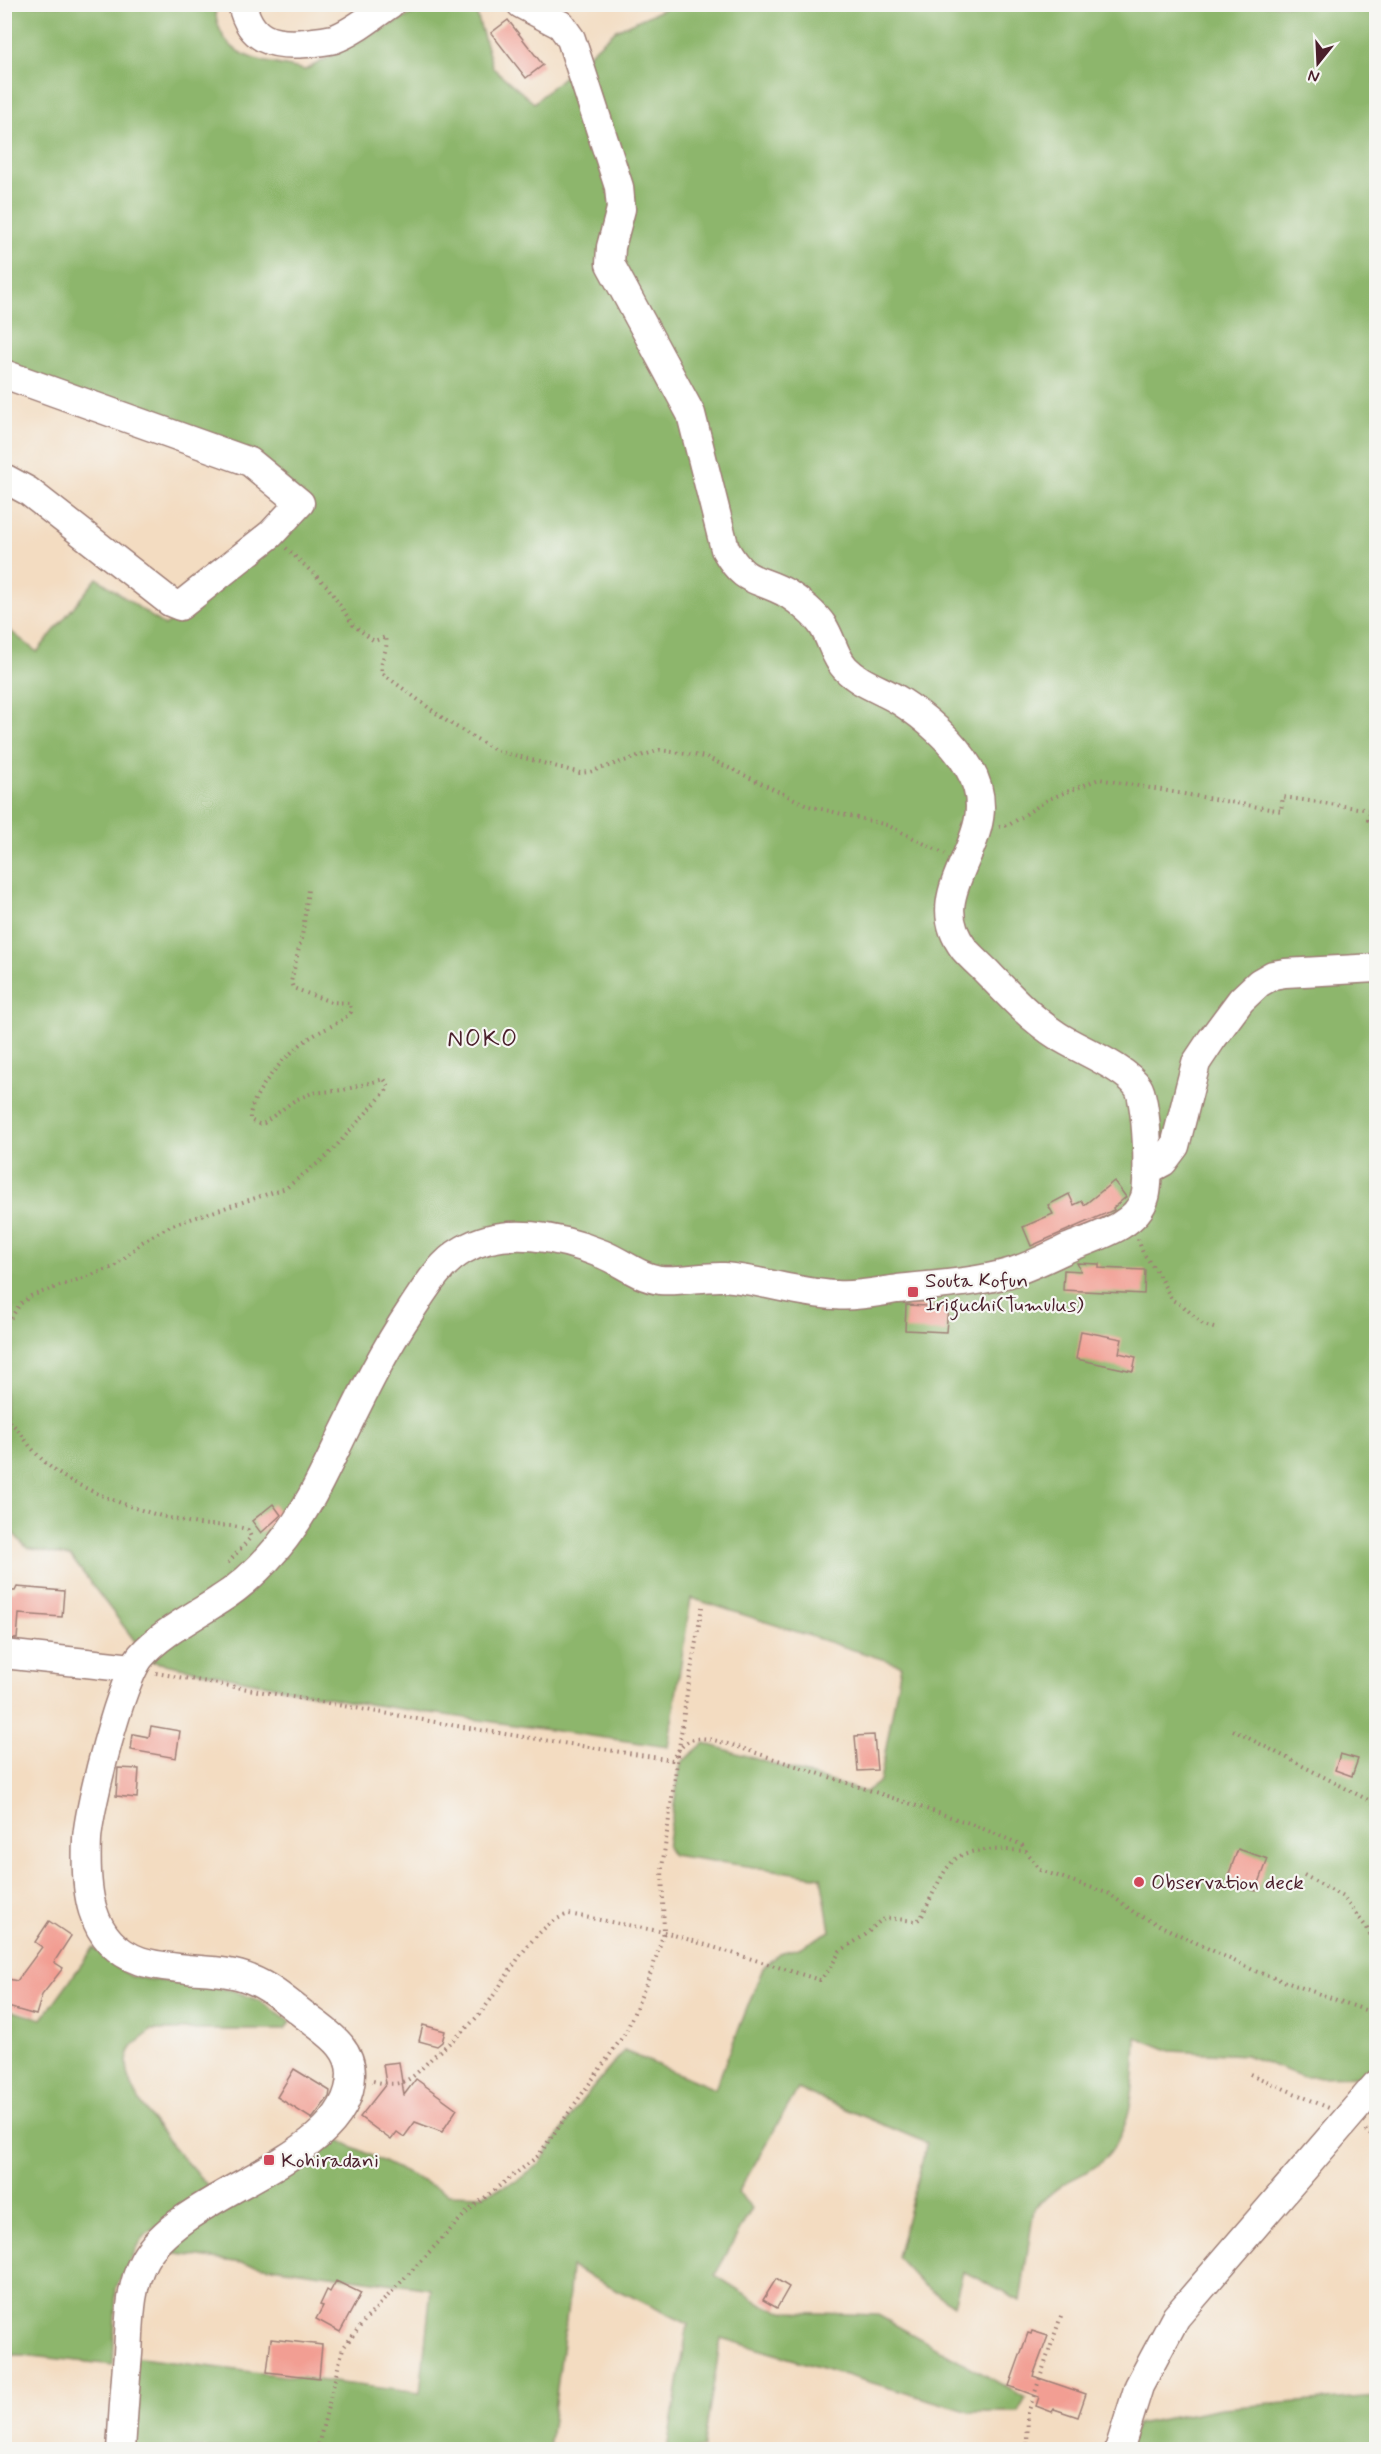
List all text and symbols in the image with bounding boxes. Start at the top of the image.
north arrow [1288,33,1348,93]
text: N [1306,64,1322,87]
district label: NOKO [447,1024,519,1055]
place label: Souta Kofun Iriguchi(Tumulus) [925,1267,1084,1321]
marker: Souta Kofun Iriguchi(Tumulus) [906,1285,920,1299]
place label: Observation deck [1151,1869,1304,1897]
marker: Observation deck [1132,1875,1146,1889]
place label: Kohiradani [281,2147,379,2175]
marker: Kohiradani [262,2153,276,2167]

